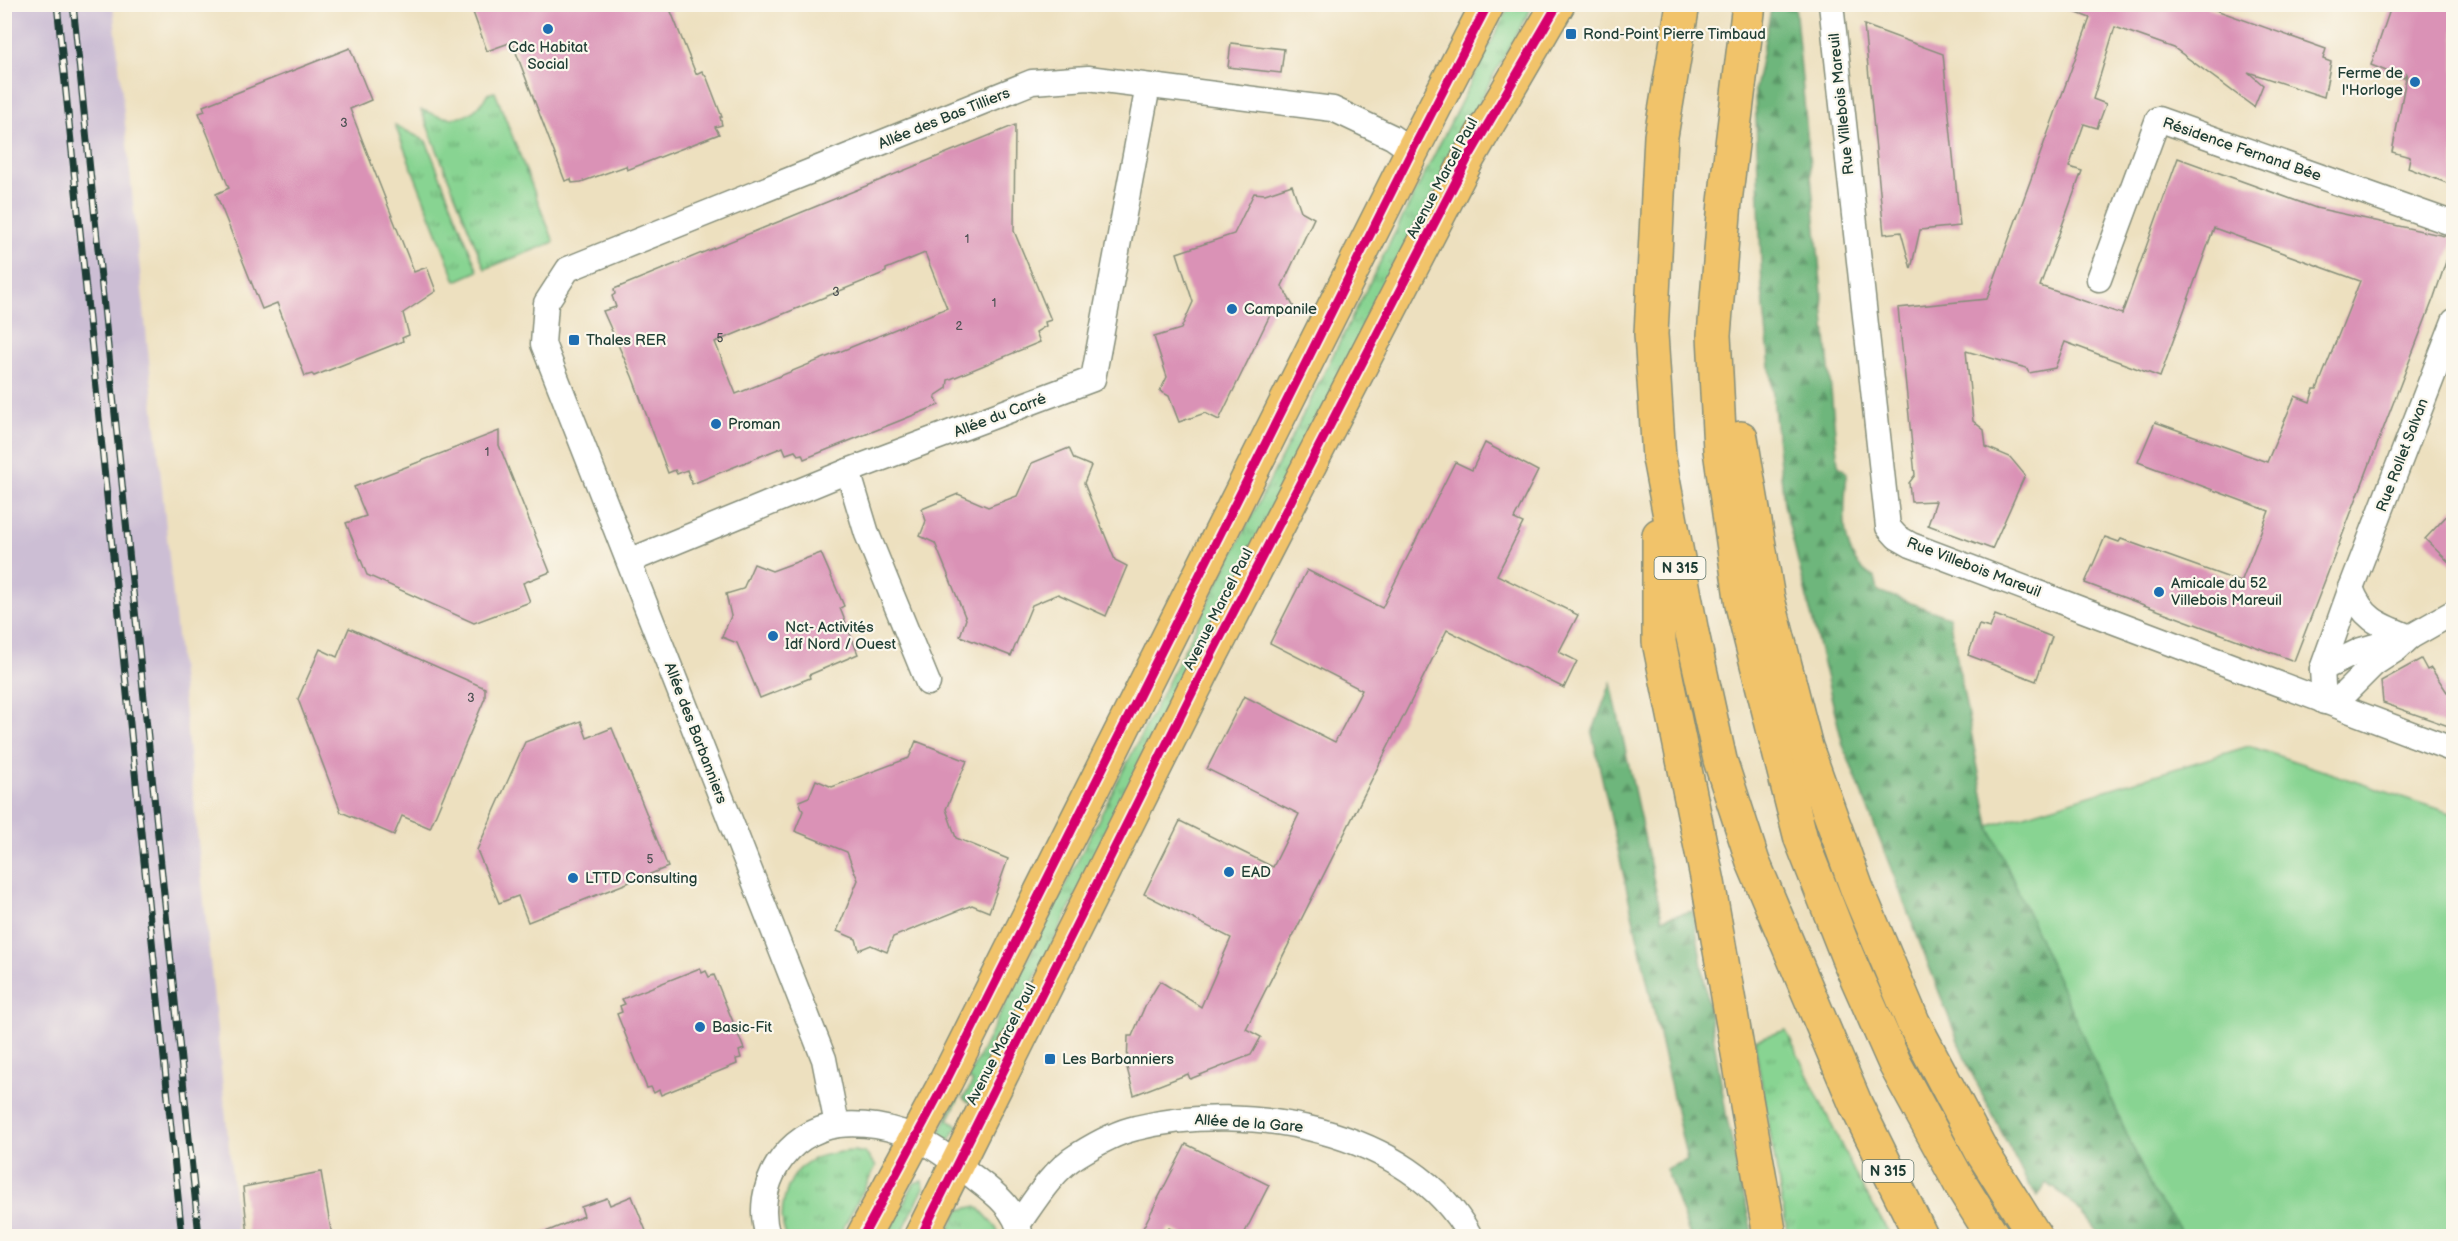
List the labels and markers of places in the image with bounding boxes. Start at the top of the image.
marker: Cdc Habitat Social [541,22,555,36]
place label: Rond-Point Pierre Timbaud [1583,25,1766,44]
marker: Rond-Point Pierre Timbaud [1564,27,1578,41]
place label: Cdc Habitat Social [508,38,588,74]
place label: Ferme de l'Horloge [2337,64,2403,100]
marker: Ferme de l'Horloge [2408,75,2422,89]
place label: Campanile [1244,300,1317,319]
marker: Campanile [1225,302,1239,316]
place label: Thales RER [586,331,667,350]
marker: Thales RER [567,333,581,347]
place label: Proman [728,415,780,434]
marker: Proman [709,417,723,431]
place label: Amicale du 52 Villebois Mareuil [2171,574,2282,610]
marker: Amicale du 52 Villebois Mareuil [2152,585,2166,599]
place label: Nct- Activités Idf Nord / Ouest [785,618,896,654]
marker: Nct- Activités Idf Nord / Ouest [766,629,780,643]
place label: EAD [1241,863,1271,882]
marker: EAD [1222,865,1236,879]
place label: LTTD Consulting [585,869,697,888]
marker: LTTD Consulting [566,871,580,885]
place label: Basic-Fit [712,1018,773,1037]
marker: Basic-Fit [693,1020,707,1034]
place label: Les Barbanniers [1062,1050,1174,1069]
marker: Les Barbanniers [1043,1052,1057,1066]

